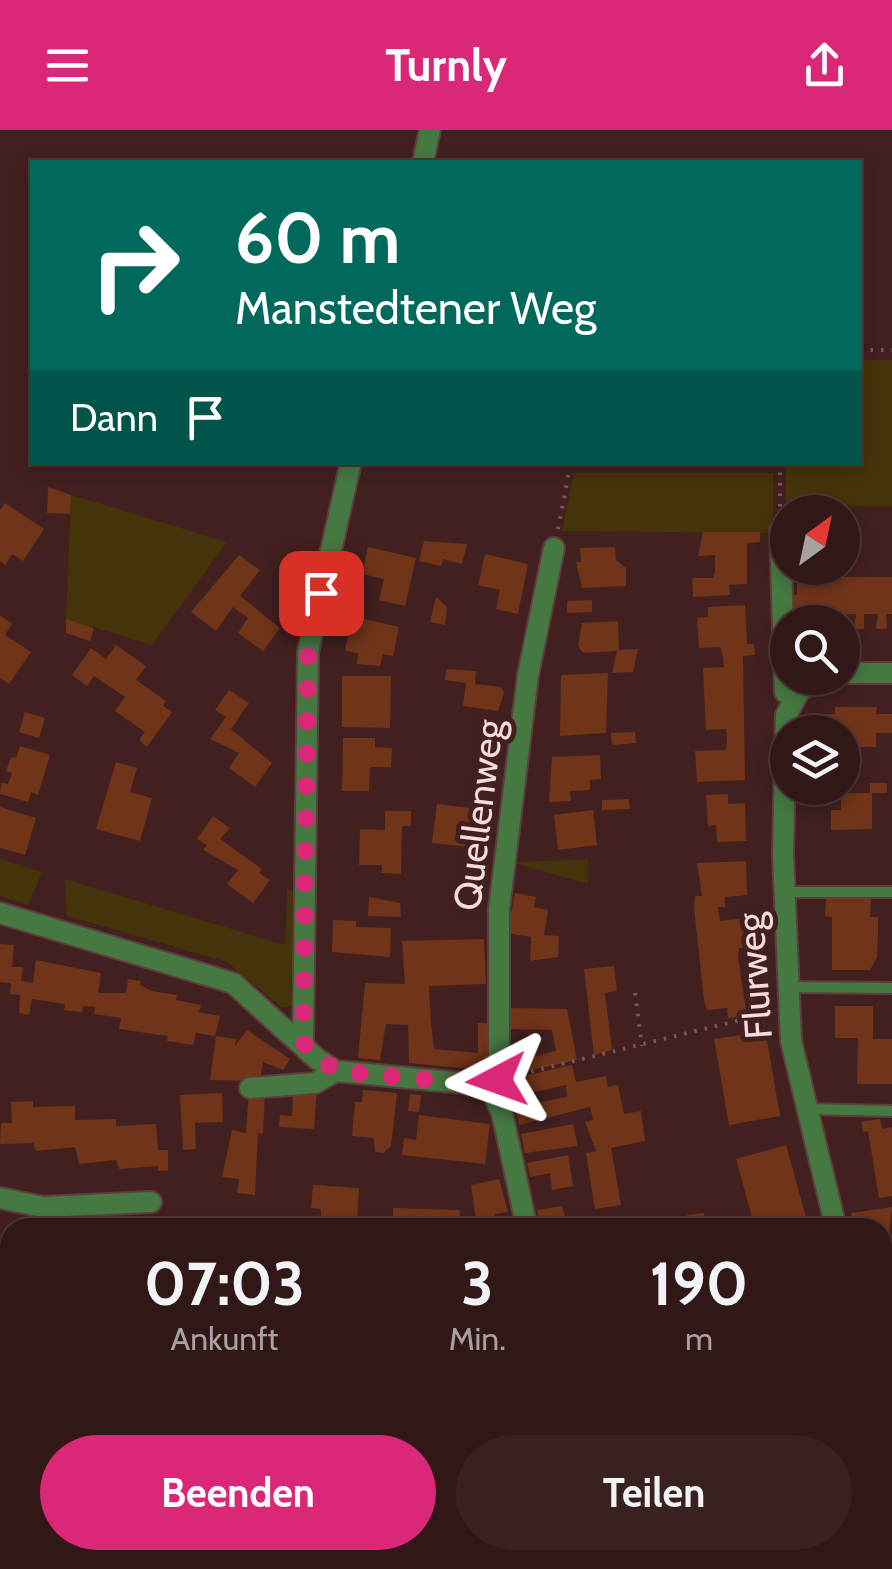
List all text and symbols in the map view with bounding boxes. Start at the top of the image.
icon: menu [40,38,95,93]
text: Turnly [385,38,507,92]
icon: share [797,38,852,93]
text: 60 m [235,195,400,281]
icon: right [70,200,200,330]
text: Manstedtener Weg [235,281,597,335]
icon: arrive [178,390,233,445]
text: Dann [70,394,158,441]
north arrow [770,495,860,585]
map controls [770,495,860,805]
pin [279,551,364,636]
icon: arrive [294,566,349,621]
button: search [770,605,860,695]
button: layers [770,715,860,805]
street label: Quellenweg [443,716,513,913]
street label: Flurweg [726,910,782,1041]
position arrow [445,1028,549,1132]
text: 07:03 [144,1247,305,1320]
text: 3 [461,1247,494,1320]
text: 190 [650,1247,748,1320]
text: Ankunft [171,1319,278,1358]
text: Min. [449,1319,506,1358]
text: m [685,1319,713,1358]
button: Beenden [40,1435,436,1550]
button: Teilen [456,1435,852,1550]

